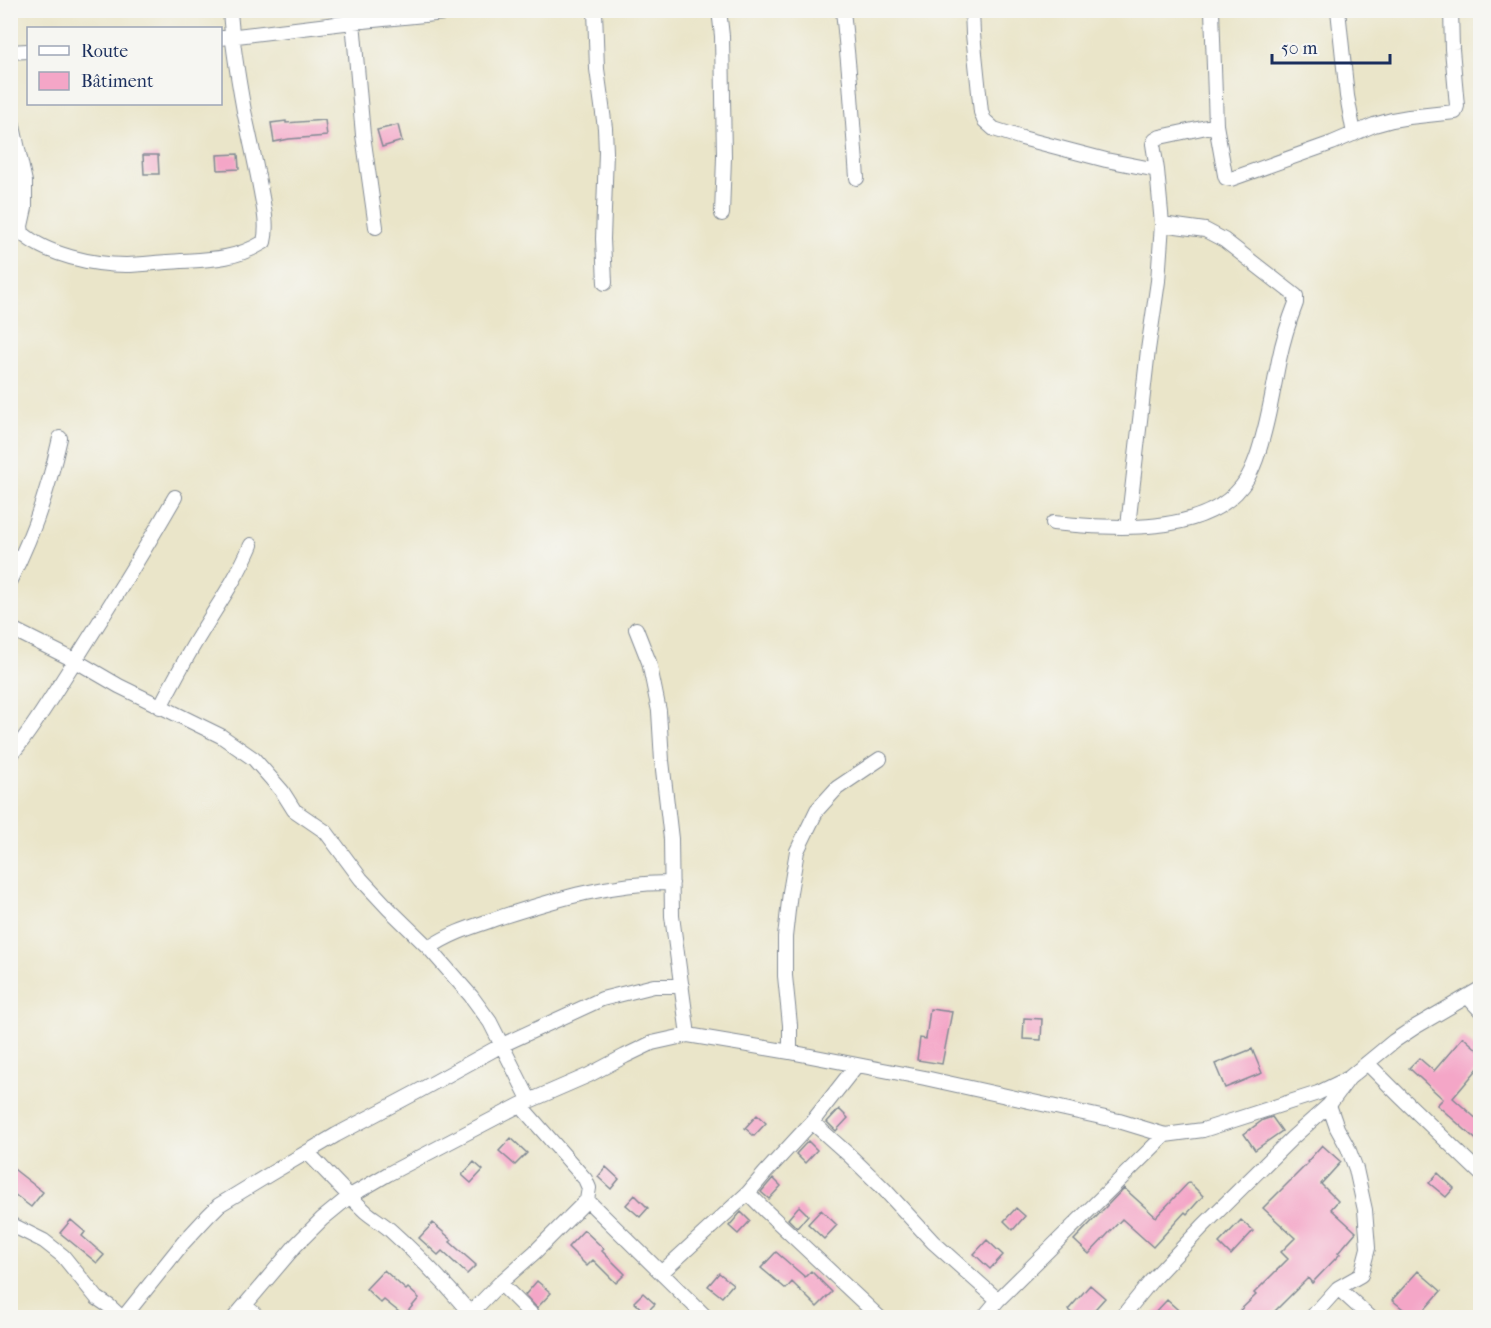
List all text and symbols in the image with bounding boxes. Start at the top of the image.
legend [27,27,222,105]
scale bar [1272,27,1390,65]
text: 50 m [1281,38,1318,59]
text: Route [81,41,128,62]
text: Bâtiment [81,71,154,92]

